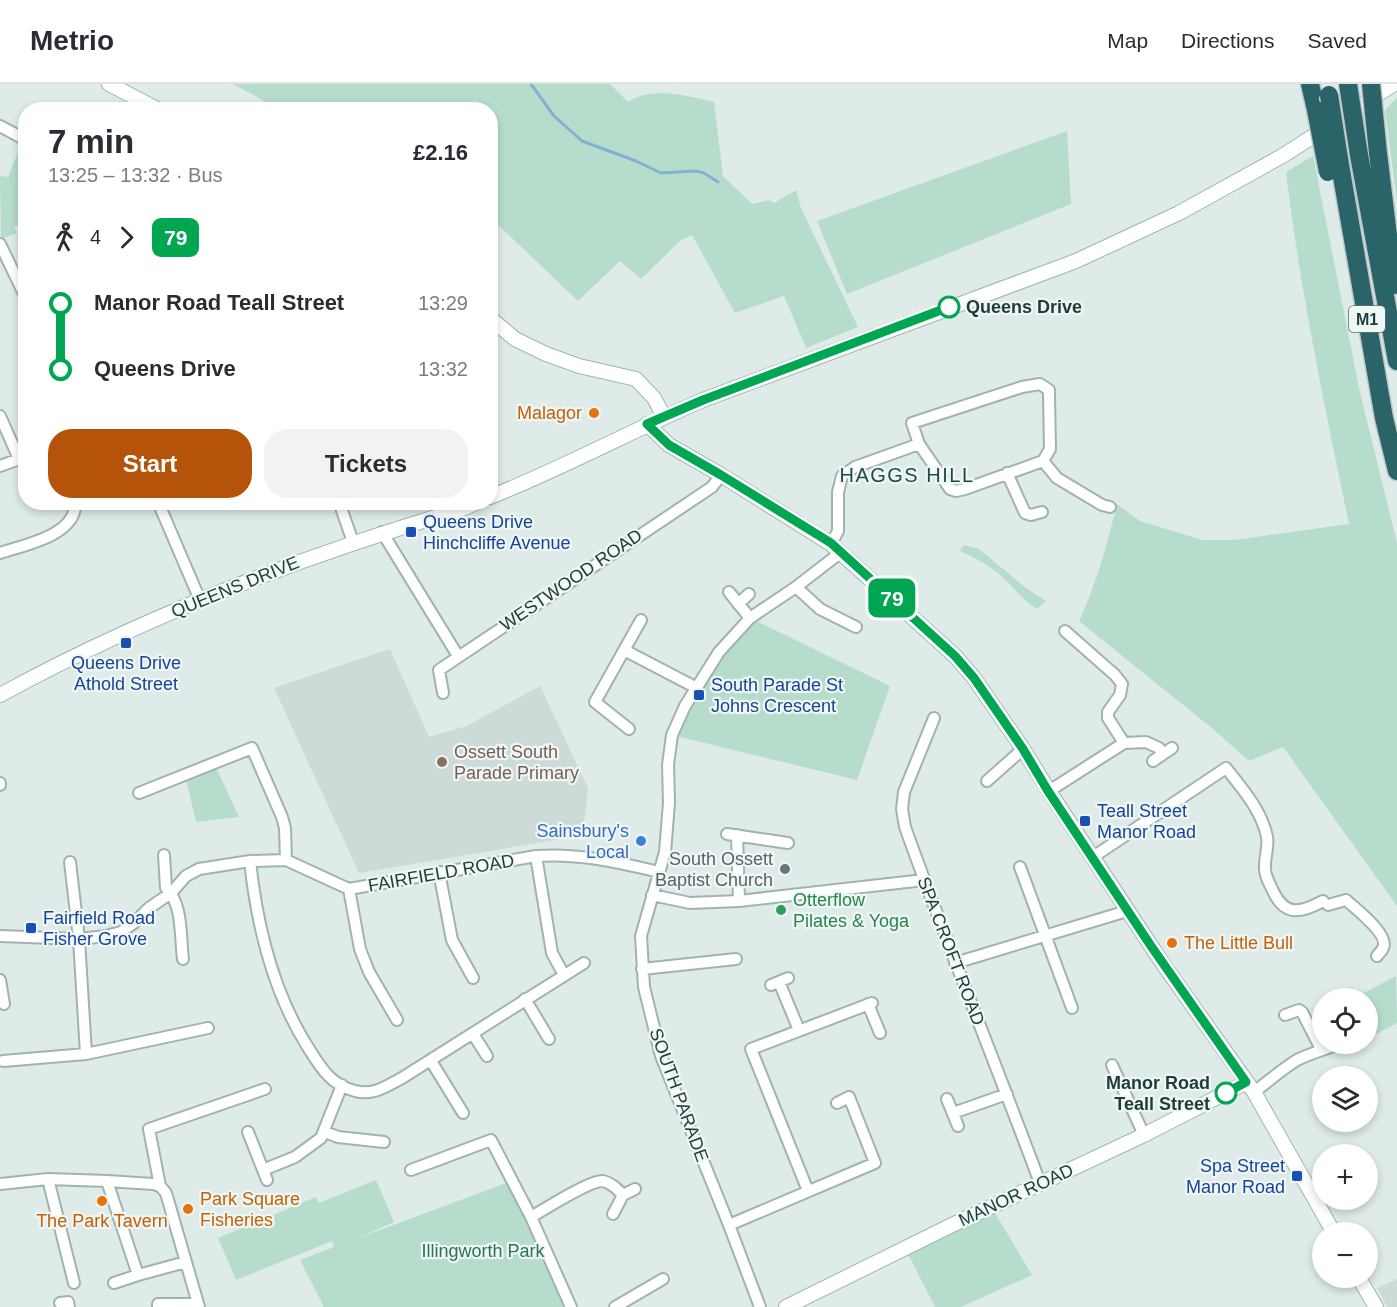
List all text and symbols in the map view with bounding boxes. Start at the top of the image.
text: Metrio [30,25,114,56]
text: Map [1107,29,1148,52]
text: Directions [1181,29,1274,52]
text: Saved [1307,29,1367,52]
text: 7 min [48,123,134,160]
text: £2.16 [413,140,468,165]
text: 13:25 – 13:32 · Bus [48,164,223,186]
icon: walk [48,221,81,254]
icon: forward [110,221,143,254]
text: 4 [90,226,101,248]
text: 79 [164,226,187,249]
text: Manor Road Teall Street [94,290,344,315]
text: 13:29 [418,292,468,314]
marker: Queens Drive [938,296,960,318]
place label: Queens Drive [966,297,1082,317]
road number: M1 [1349,306,1385,332]
text: Queens Drive [94,356,236,381]
text: 13:32 [418,358,468,380]
place label: Malagor [517,403,582,423]
marker: Malagor [587,406,601,420]
button: Start [48,429,252,498]
button: Tickets [264,429,468,498]
district label: HAGGS HILL [839,464,975,486]
place label: Queens Drive Hinchcliffe Avenue [423,512,570,553]
marker: Queens Drive Hinchcliffe Avenue [404,525,418,539]
street label: WESTWOOD ROAD [496,525,646,635]
street label: QUEENS DRIVE [168,552,302,622]
line badge: 79 [865,578,919,618]
text: 79 [880,587,904,610]
marker: Queens Drive Athold Street [119,636,133,650]
place label: Queens Drive Athold Street [71,653,181,694]
place label: South Parade St Johns Crescent [711,675,843,716]
marker: South Parade St Johns Crescent [692,688,706,702]
place label: Ossett South Parade Primary [454,742,579,783]
marker: Ossett South Parade Primary [435,755,449,769]
place label: Teall Street Manor Road [1097,801,1196,842]
marker: Teall Street Manor Road [1078,814,1092,828]
place label: Sainsbury's Local [537,821,629,862]
marker: Sainsbury's Local [634,834,648,848]
place label: South Ossett Baptist Church [655,849,773,890]
street label: FAIRFIELD ROAD [366,850,516,896]
marker: South Ossett Baptist Church [778,862,792,876]
street label: SPA CROFT ROAD [913,874,989,1028]
place label: Otterflow Pilates & Yoga [793,890,910,931]
marker: Otterflow Pilates & Yoga [774,903,788,917]
place label: Fairfield Road Fisher Grove [43,908,155,949]
marker: Fairfield Road Fisher Grove [24,921,38,935]
place label: The Little Bull [1184,933,1293,953]
marker: The Little Bull [1165,936,1179,950]
map controls [1312,988,1378,1288]
button: locate [1312,988,1378,1054]
street label: SOUTH PARADE [646,1025,712,1165]
button: layers [1312,1066,1378,1132]
place label: Manor Road Teall Street [1106,1073,1210,1114]
marker: Manor Road Teall Street [1215,1082,1237,1104]
button: + [1312,1144,1378,1210]
place label: Spa Street Manor Road [1186,1156,1285,1197]
street label: MANOR ROAD [956,1160,1076,1230]
marker: Spa Street Manor Road [1290,1169,1304,1183]
place label: Park Square Fisheries [200,1189,300,1230]
marker: The Park Tavern [95,1194,109,1208]
marker: Park Square Fisheries [181,1202,195,1216]
place label: The Park Tavern [36,1211,168,1231]
button: − [1312,1222,1378,1288]
park label: Illingworth Park [421,1241,546,1261]

